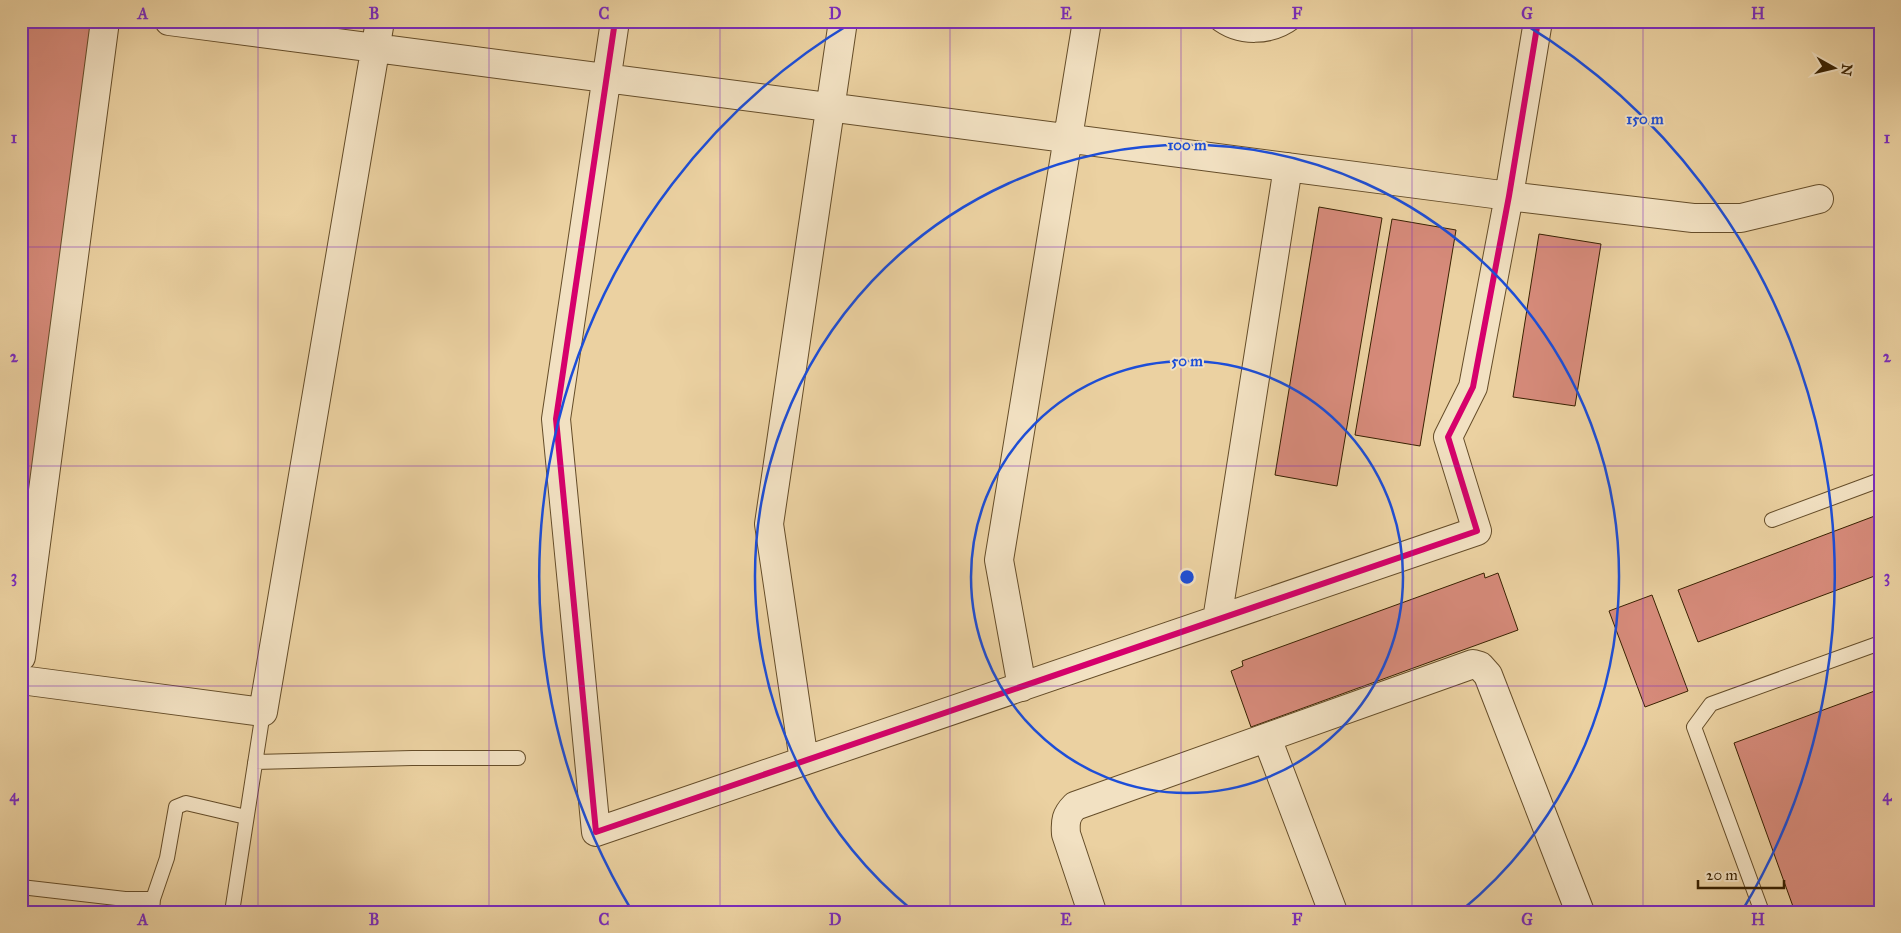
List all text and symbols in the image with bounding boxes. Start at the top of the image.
text: A [137,4,149,23]
text: B [369,4,379,23]
text: C [599,4,610,23]
text: D [829,4,842,23]
text: E [1060,4,1072,23]
text: F [1292,4,1303,23]
text: G [1521,4,1533,23]
text: H [1751,4,1765,23]
north arrow [1808,42,1858,92]
text: N [1837,63,1856,77]
text: 150 m [1626,110,1664,128]
text: 1 [11,128,18,147]
text: 1 [1884,128,1891,147]
text: 100 m [1167,136,1207,154]
text: 2 [10,347,19,366]
text: 2 [1883,347,1892,366]
text: 50 m [1171,352,1203,370]
text: 3 [11,567,17,587]
text: 3 [1884,567,1890,587]
centre of rings [1178,568,1196,586]
text: 4 [10,786,20,806]
text: 4 [1883,786,1893,806]
scale bar [1698,858,1785,890]
text: 20 m [1706,866,1738,884]
text: A [137,910,149,929]
text: B [369,910,379,929]
text: C [599,910,610,929]
text: D [829,910,842,929]
text: E [1060,910,1072,929]
text: F [1292,910,1303,929]
text: G [1521,910,1533,929]
text: H [1751,910,1765,929]

